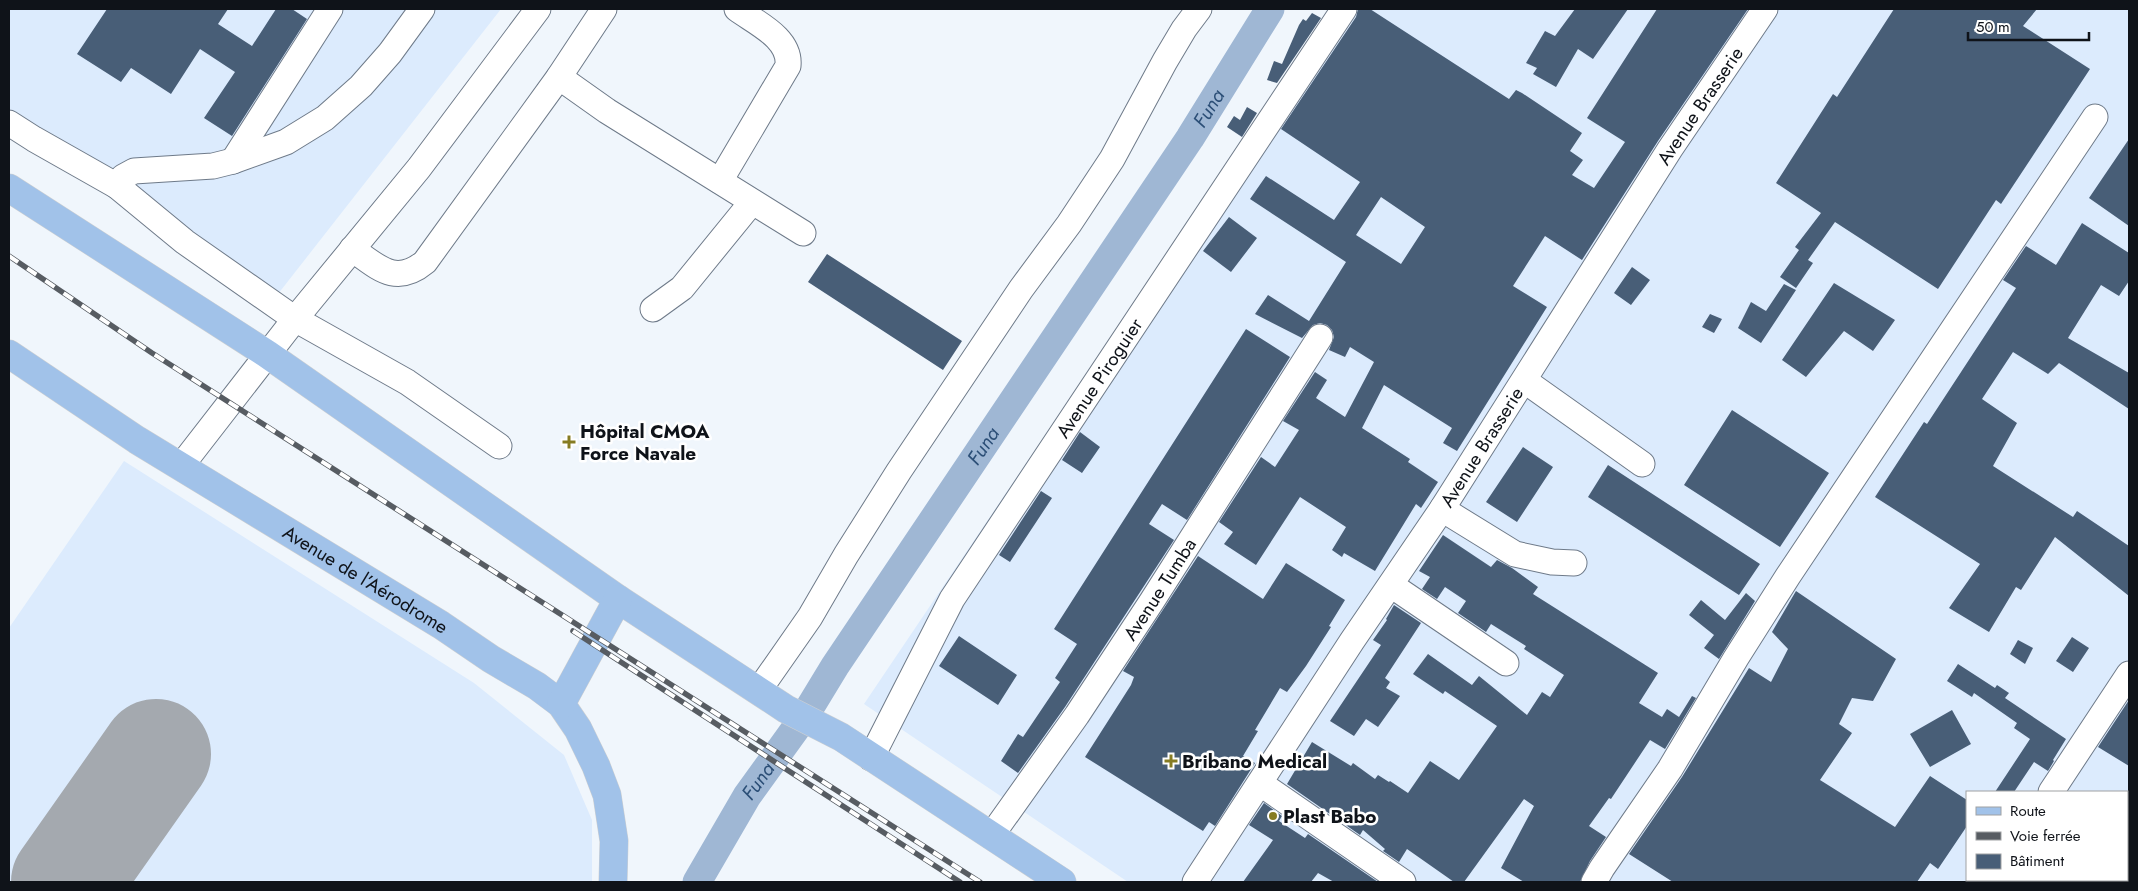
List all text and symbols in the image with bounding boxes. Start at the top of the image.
scale bar [1968,10,2089,42]
text: 50 m [1976,16,2010,38]
street label: Avenue Brasserie [1650,41,1750,170]
water label: Funa [1186,83,1232,133]
street label: Avenue Piroguier [1050,312,1149,443]
street label: Avenue Brasserie [1434,382,1530,512]
place label: Hôpital CMOA Force Navale [580,418,710,467]
water label: Funa [960,421,1007,471]
marker: Hôpital CMOA Force Navale [562,435,576,449]
street label: Avenue de l’Aérodrome [278,519,454,640]
street label: Avenue Tumba [1117,533,1203,646]
place label: Bribano Medical [1182,748,1327,775]
marker: Bribano Medical [1164,754,1178,768]
water label: Funa [735,756,782,806]
legend [1966,791,2128,881]
text: Route [2010,800,2046,822]
place label: Plast Babo [1283,803,1376,830]
marker: Plast Babo [1267,810,1279,822]
text: Voie ferrée [2010,825,2081,847]
text: Bâtiment [2010,850,2064,872]

